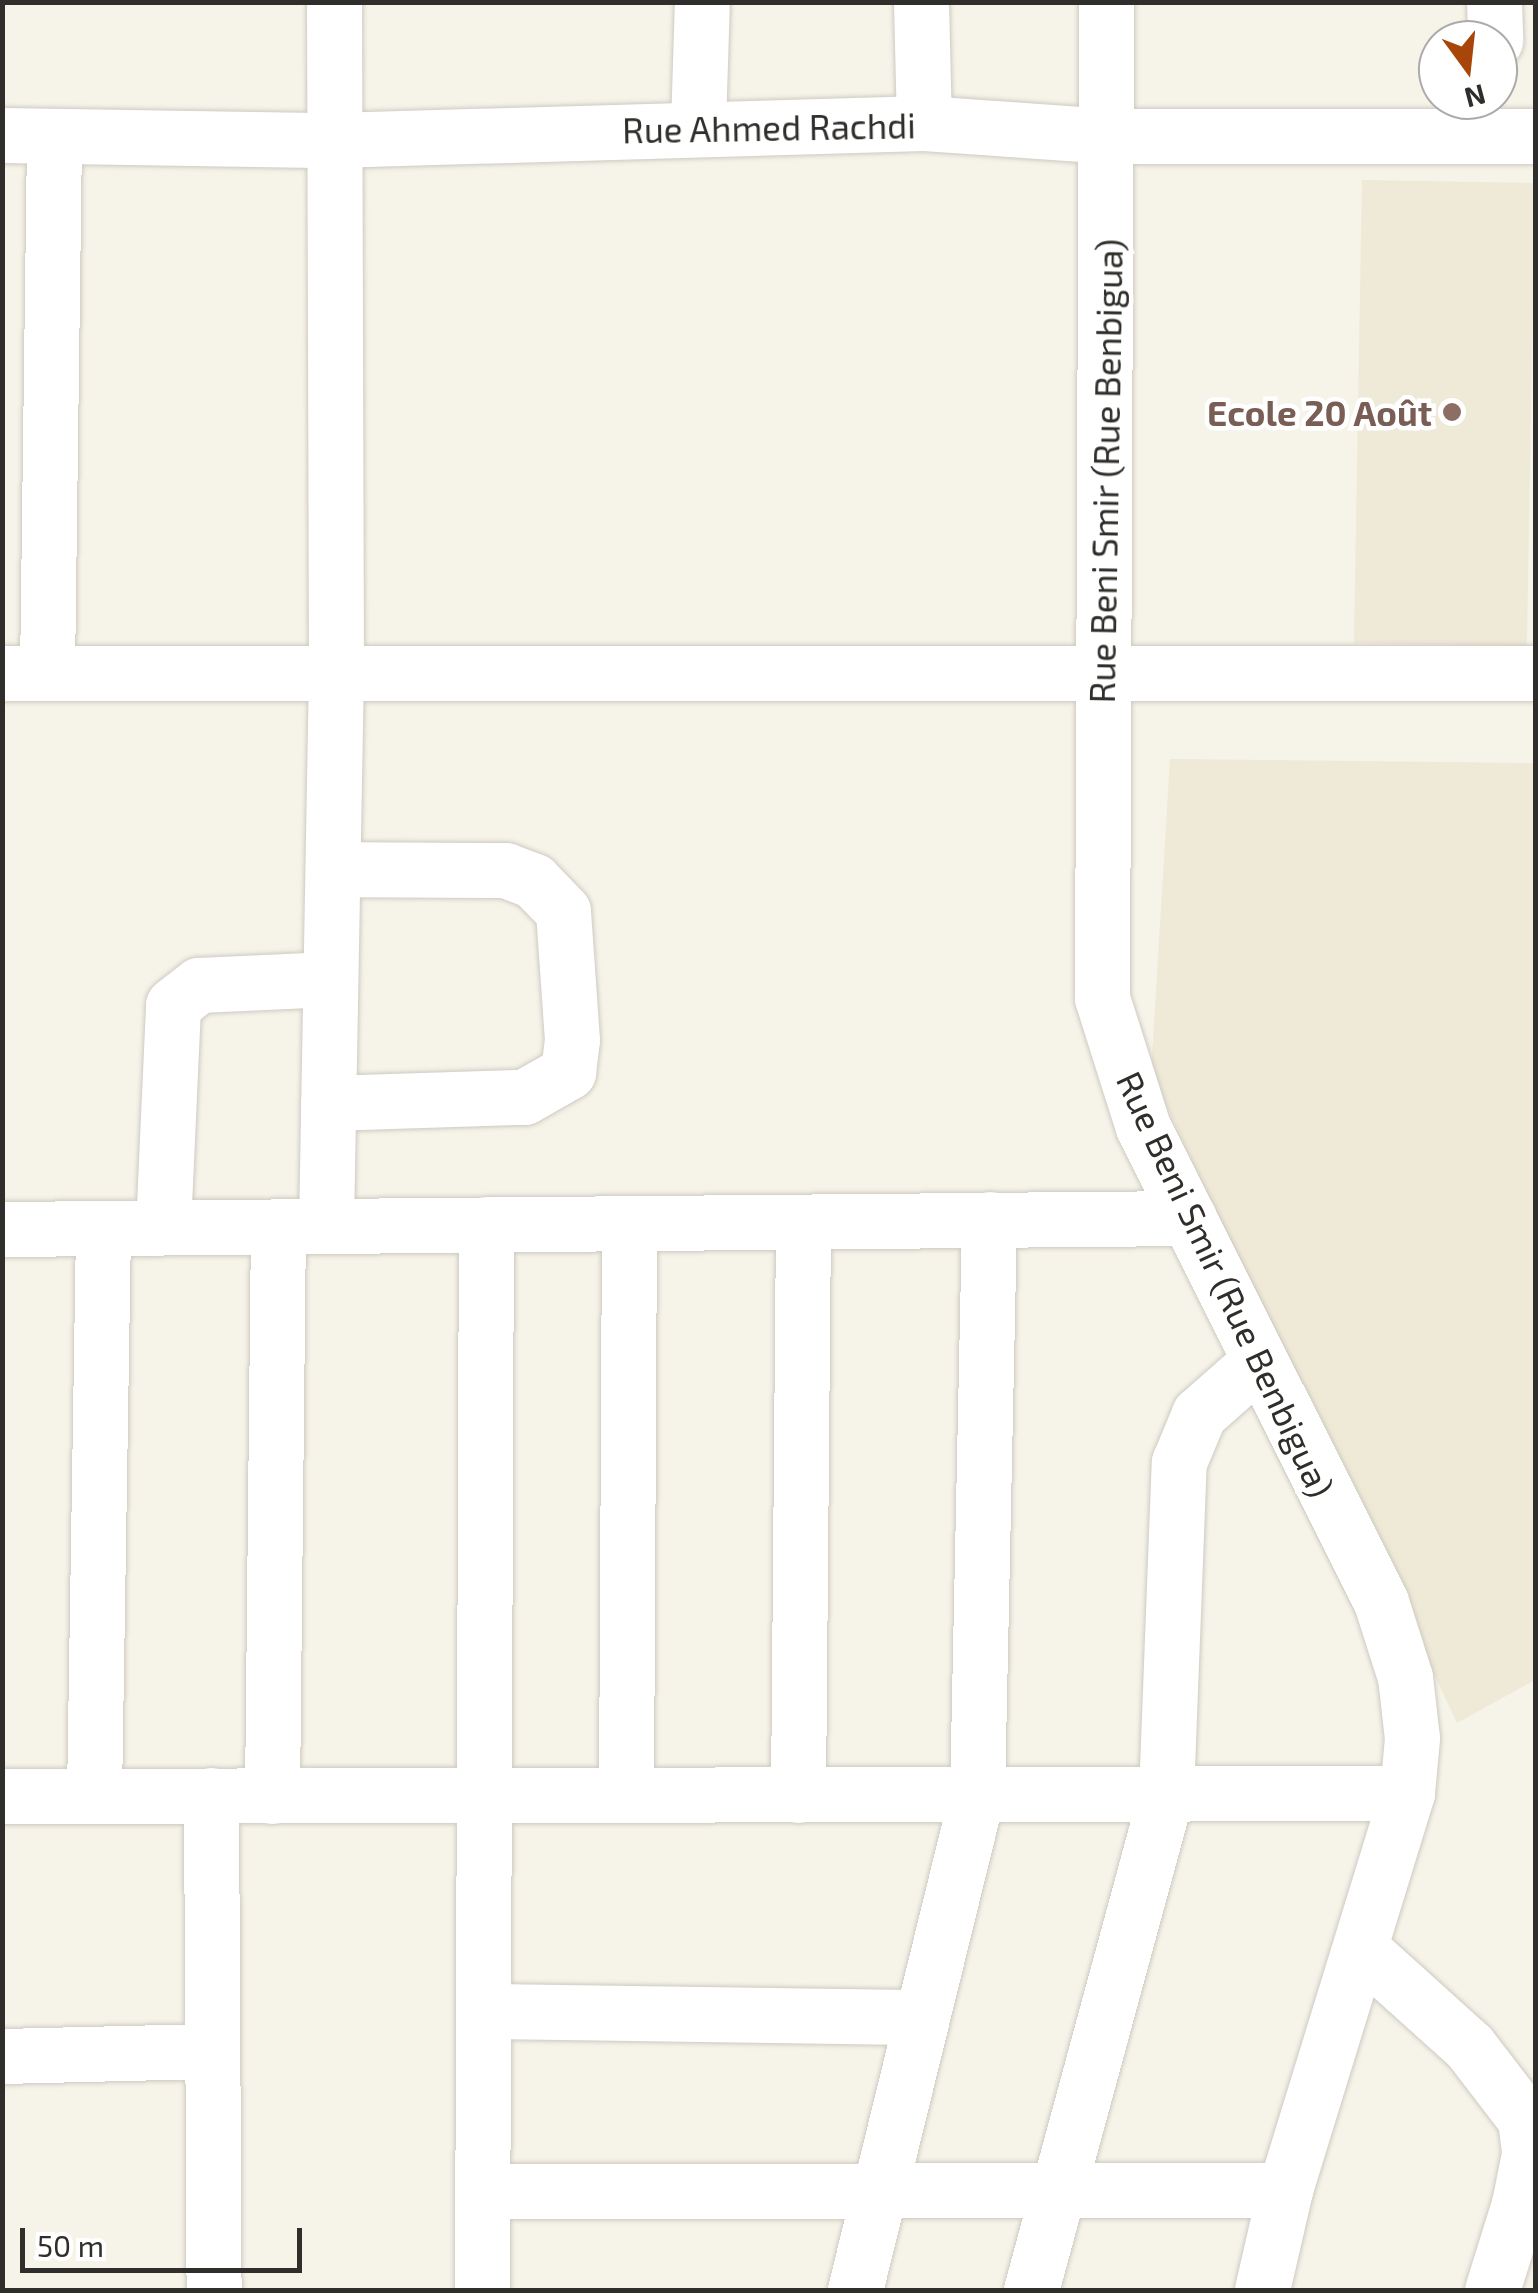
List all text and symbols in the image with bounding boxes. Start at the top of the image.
north arrow [1418,20,1518,120]
text: N [1461,78,1489,116]
street label: Rue Ahmed Rachdi [621,103,917,151]
street label: Rue Beni Smir (Rue Benbigua) [1080,238,1130,704]
place label: Ecole 20 Août [1206,391,1432,433]
marker: Ecole 20 Août [1441,401,1463,423]
street label: Rue Beni Smir (Rue Benbigua) [1109,1064,1343,1504]
scale bar [25,2208,308,2270]
text: 50 m [37,2227,104,2263]

